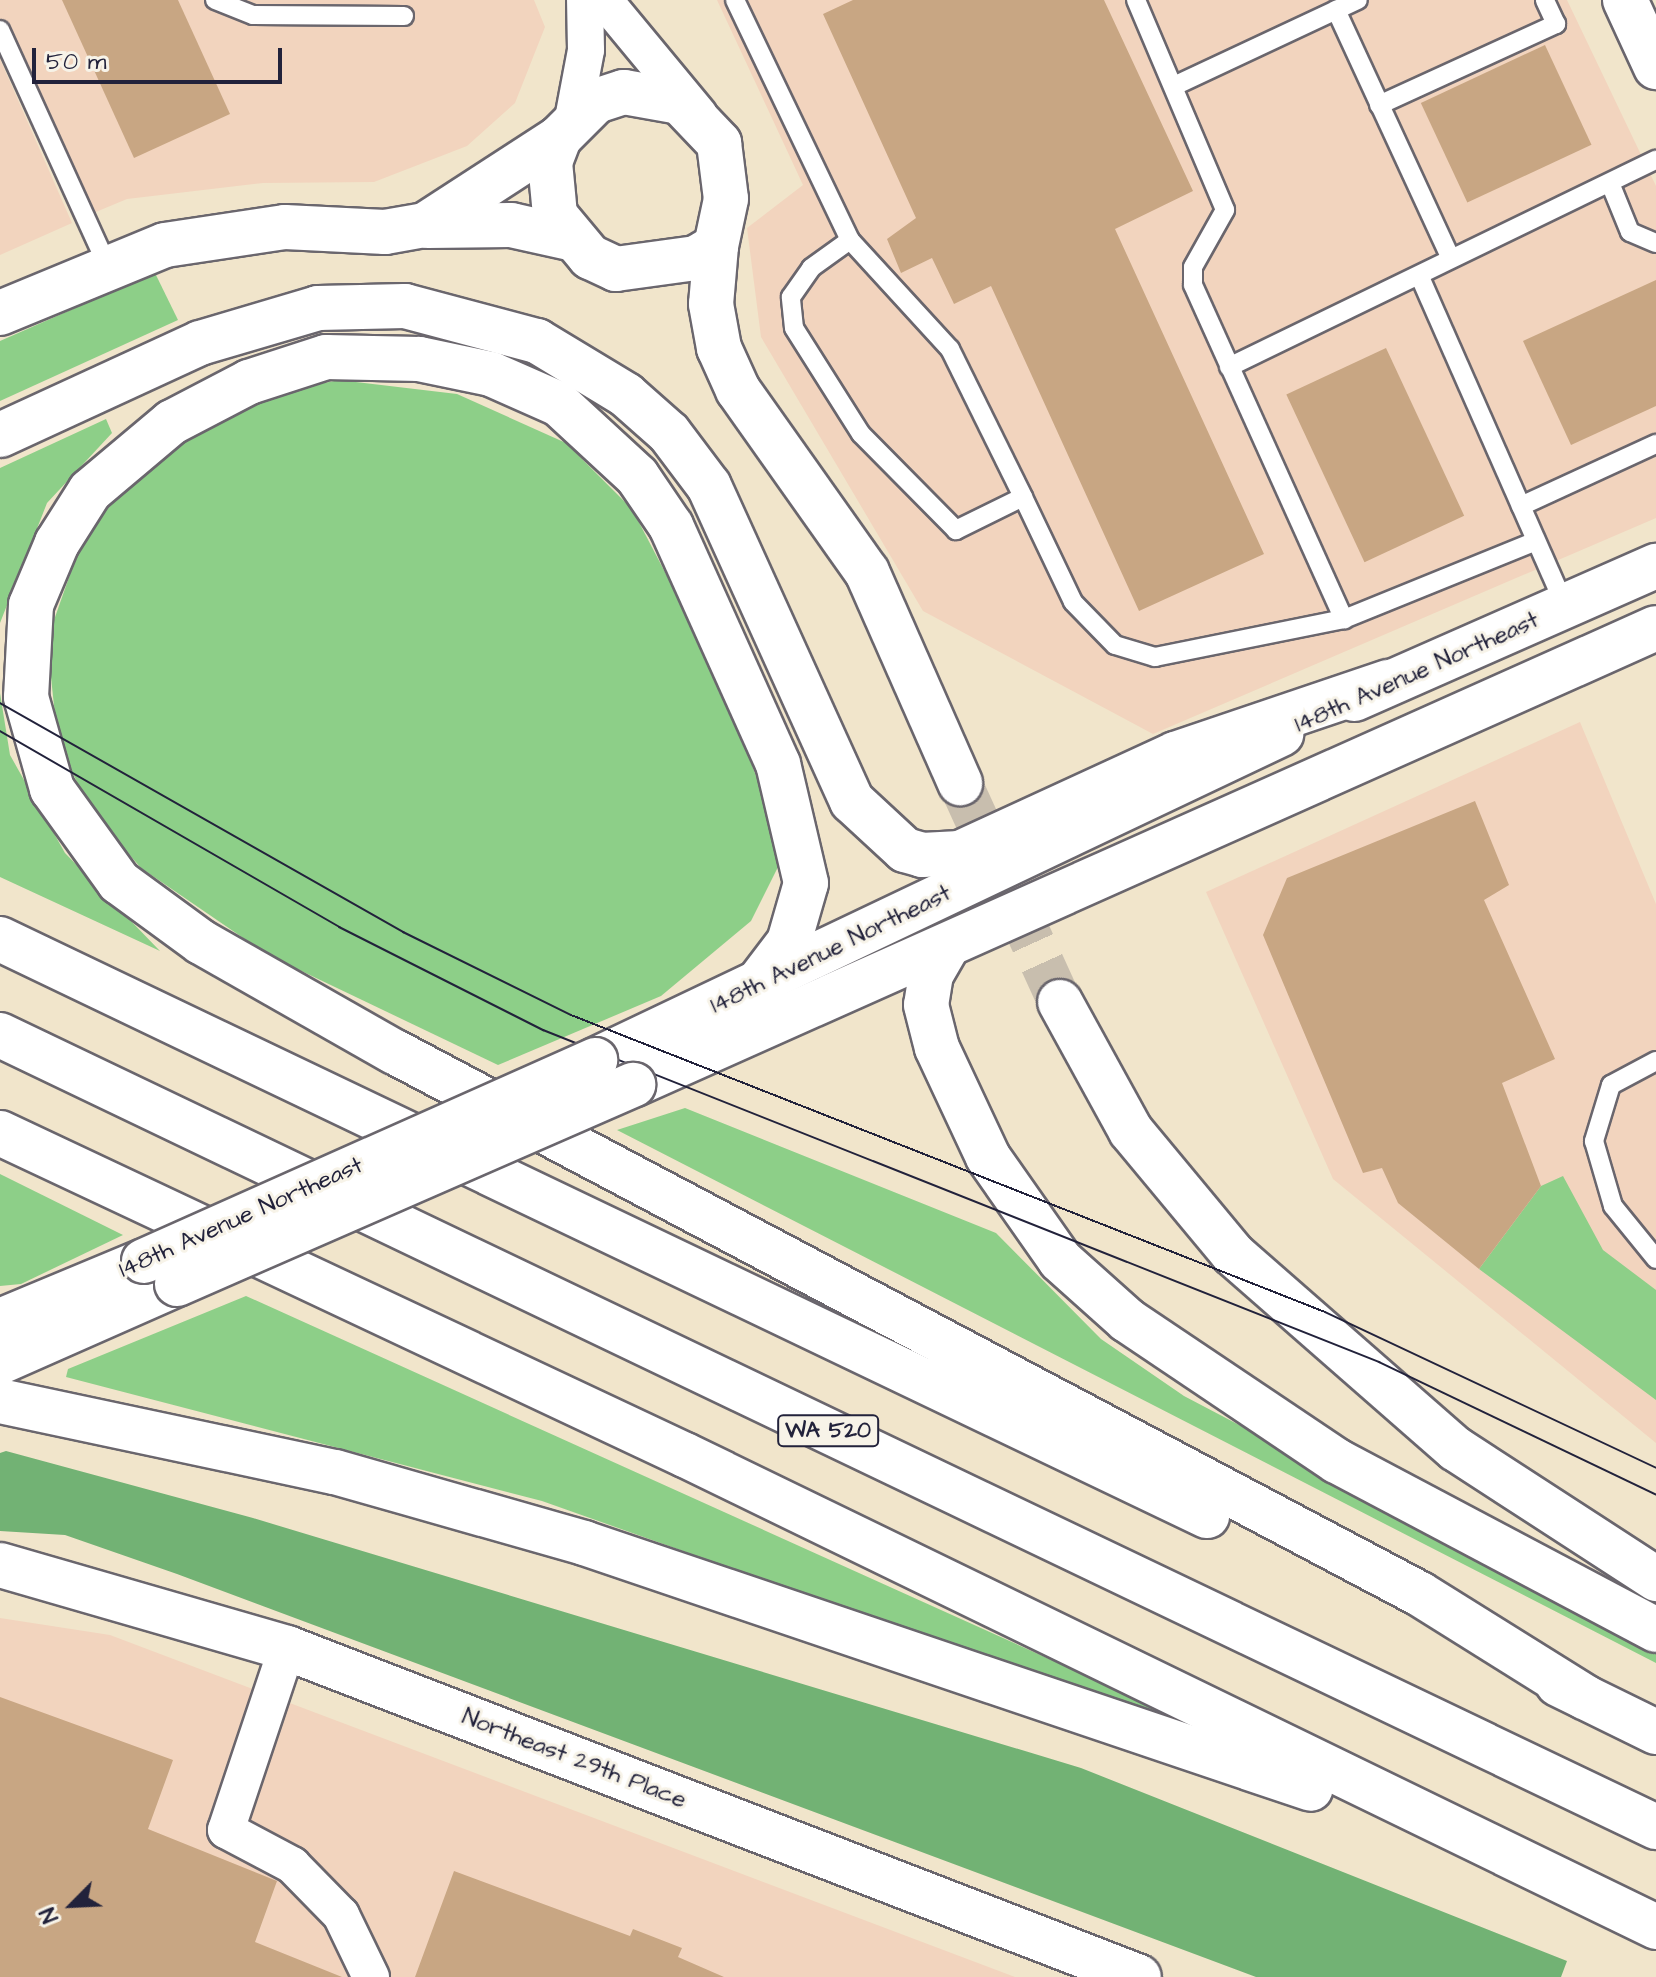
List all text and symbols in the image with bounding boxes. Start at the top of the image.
scale bar [36,32,286,82]
text: 50 m [46,45,106,79]
street label: 148th Avenue Northeast [1291,606,1543,740]
street label: 148th Avenue Northeast [706,879,956,1021]
street label: 148th Avenue Northeast [115,1151,367,1285]
road number: WA 520 [776,1413,880,1449]
street label: Northeast 29th Place [458,1703,690,1815]
north arrow [32,1865,112,1945]
text: N [33,1902,67,1928]

